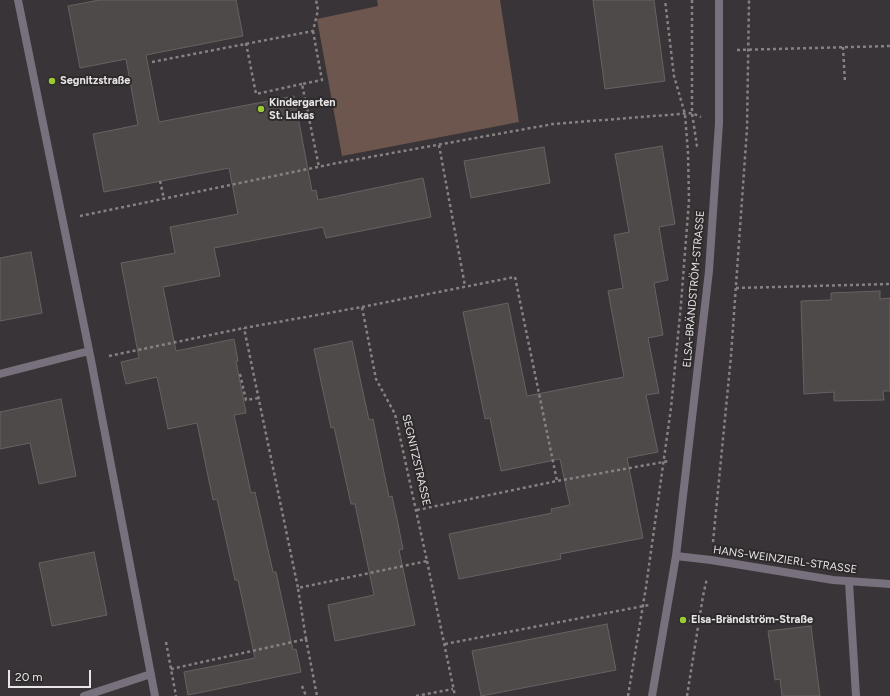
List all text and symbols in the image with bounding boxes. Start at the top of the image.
place label: Segnitzstraße [60,74,130,88]
marker: Segnitzstraße [47,76,57,86]
place label: Kindergarten St. Lukas [269,96,336,122]
marker: Kindergarten St. Lukas [256,104,266,114]
street label: ELSA-BRÄNDSTRÖM-STRASSE [681,210,707,368]
street label: SEGNITZSTRASSE [399,413,433,507]
street label: HANS-WEINZIERL-STRASSE [712,543,858,577]
place label: Elsa-Brändström-Straße [691,613,813,627]
marker: Elsa-Brändström-Straße [678,615,688,625]
scale bar [10,662,93,688]
text: 20 m [15,670,43,684]

